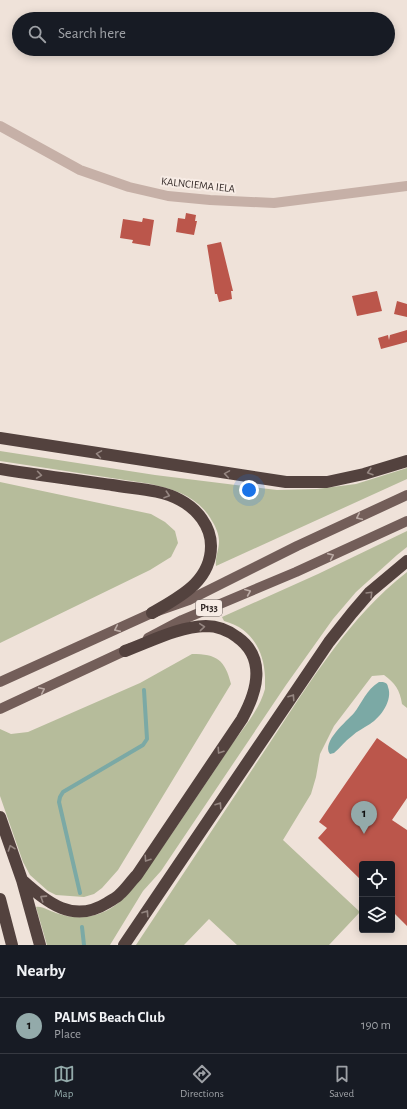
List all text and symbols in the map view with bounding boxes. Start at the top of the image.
search box [12,12,395,56]
icon: search [26,23,48,45]
text: Search here [58,26,126,41]
street label: KALNCIEMA IELA [160,176,236,194]
one-way arrow [96,450,102,459]
one-way arrow [366,467,373,476]
one-way arrow [36,470,42,479]
one-way arrow [224,470,231,479]
your location [239,480,259,500]
one-way arrow [163,490,170,499]
one-way arrow [355,513,362,521]
one-way arrow [327,553,335,561]
one-way arrow [245,588,252,596]
one-way arrow [365,591,373,599]
road number: P133 [196,600,222,616]
one-way arrow [199,622,205,631]
one-way arrow [113,624,121,632]
one-way arrow [39,686,46,694]
one-way arrow [287,695,294,702]
one-way arrow [218,747,225,754]
pin: 1 [351,801,377,834]
one-way arrow [214,802,222,809]
one-way arrow [7,845,16,852]
one-way arrow [145,855,152,862]
map controls [359,861,395,933]
button: locate [359,861,395,897]
one-way arrow [40,895,47,902]
button: layers [359,897,395,933]
one-way arrow [141,910,149,917]
text: Nearby [16,962,66,979]
text: PALMS Beach Club [54,1010,165,1025]
text: 1 [27,1019,31,1032]
text: 190 m [361,1019,391,1032]
text: Place [54,1028,81,1041]
tab: Map [53,1063,75,1100]
tab: Directions [180,1063,224,1100]
tab: Saved [329,1063,354,1100]

